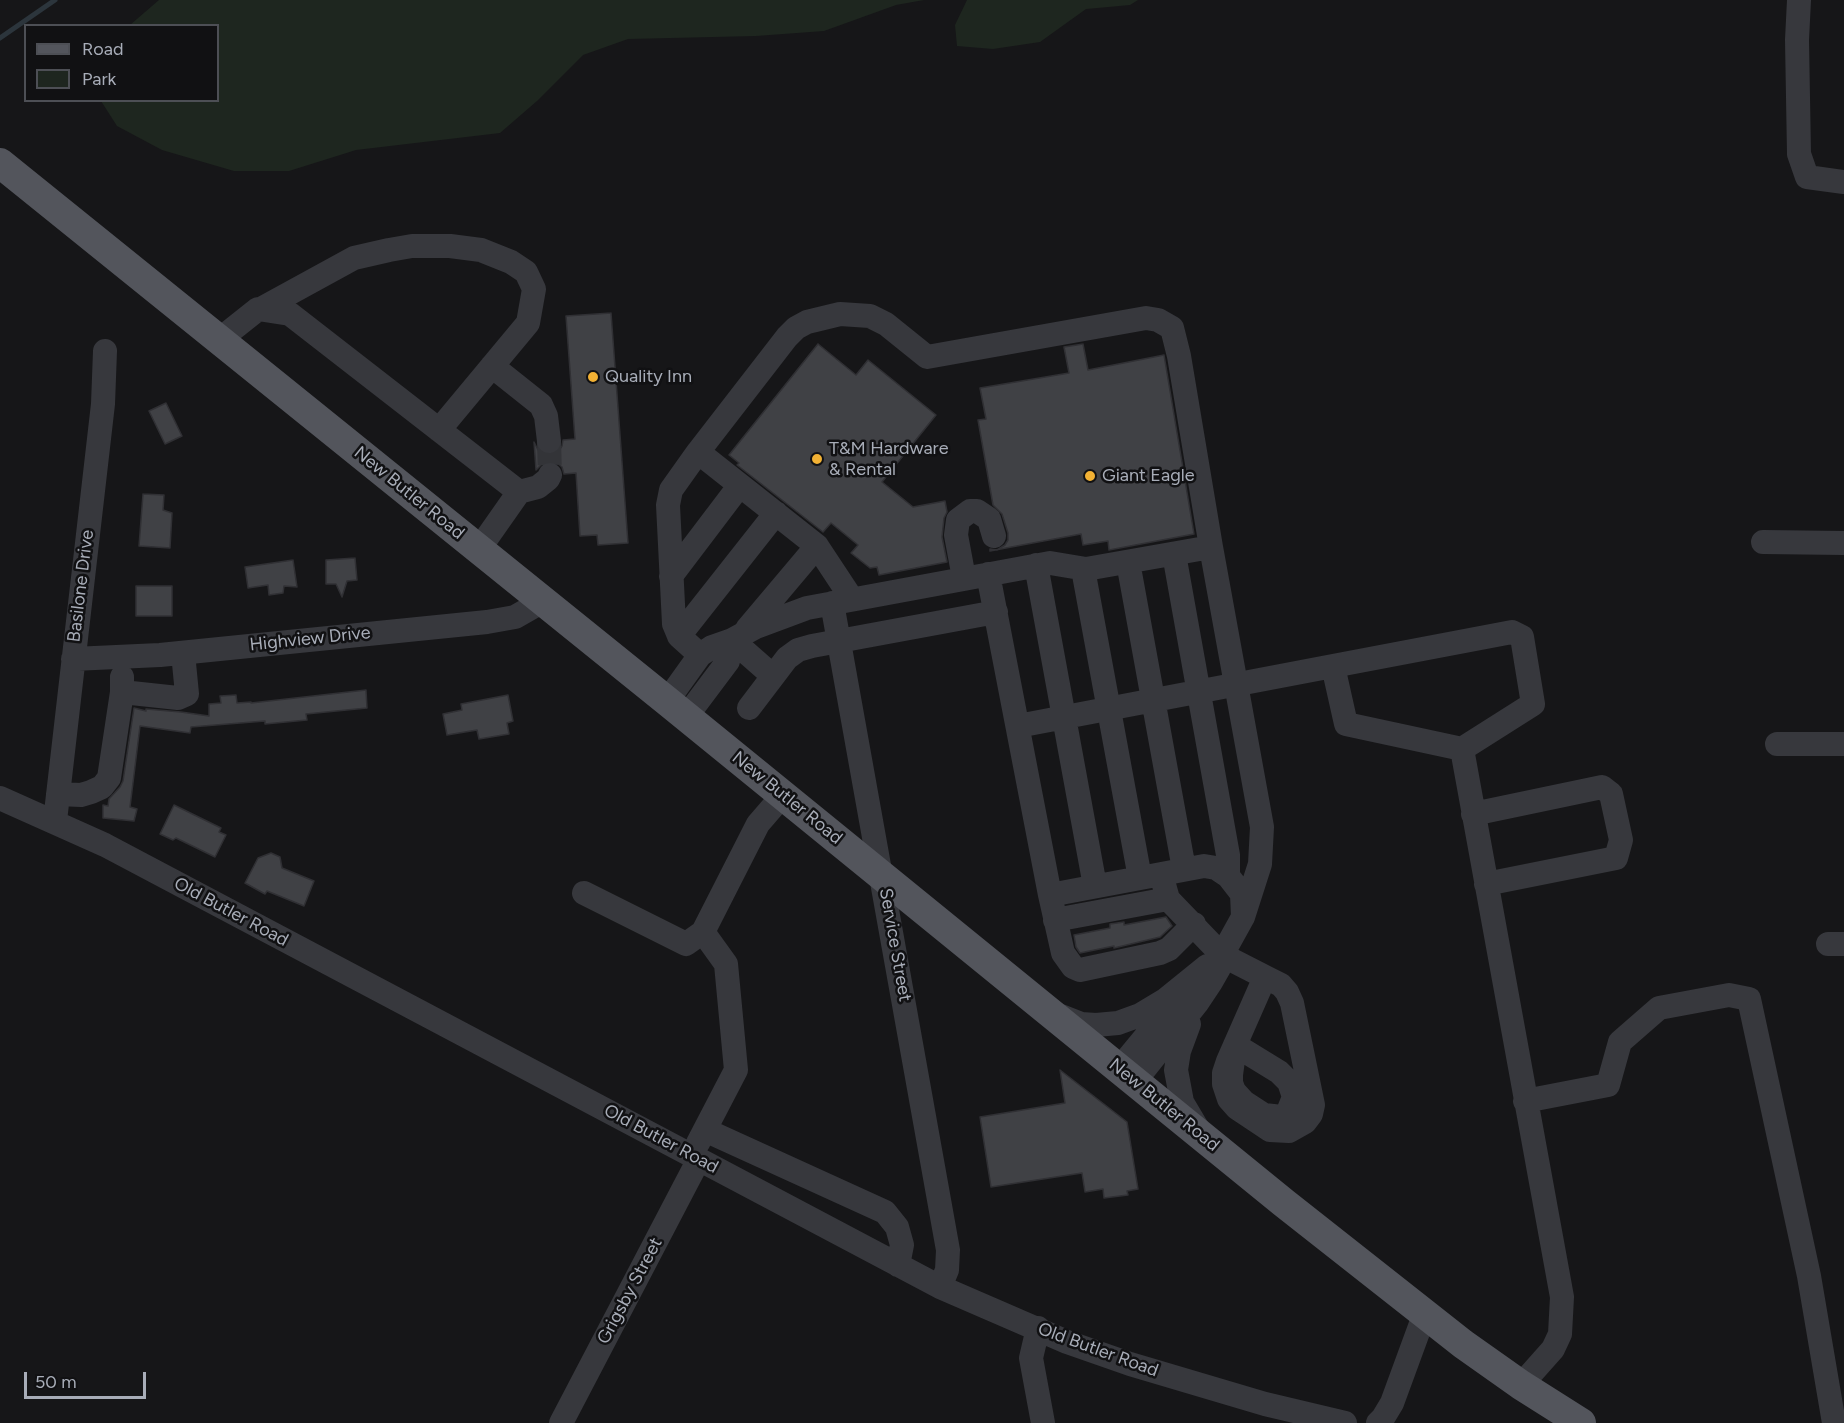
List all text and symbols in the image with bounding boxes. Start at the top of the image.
legend [24,24,219,102]
text: Road [82,38,123,60]
text: Park [82,68,116,90]
place label: Quality Inn [605,366,692,388]
marker: Quality Inn [586,370,600,384]
place label: T&M Hardware & Rental [829,438,949,480]
street label: New Butler Road [349,442,469,544]
marker: T&M Hardware & Rental [810,452,824,466]
place label: Giant Eagle [1102,465,1195,487]
marker: Giant Eagle [1083,469,1097,483]
street label: Basilone Drive [63,529,99,643]
street label: Highview Drive [248,622,372,656]
street label: New Butler Road [727,747,847,849]
street label: Old Butler Road [170,873,292,951]
street label: Service Street [874,887,916,1003]
street label: New Butler Road [1104,1054,1224,1156]
street label: Old Butler Road [600,1100,722,1178]
street label: Grigsby Street [593,1234,667,1348]
street label: Old Butler Road [1035,1318,1161,1382]
scale bar [27,1360,148,1398]
text: 50 m [35,1371,77,1393]

